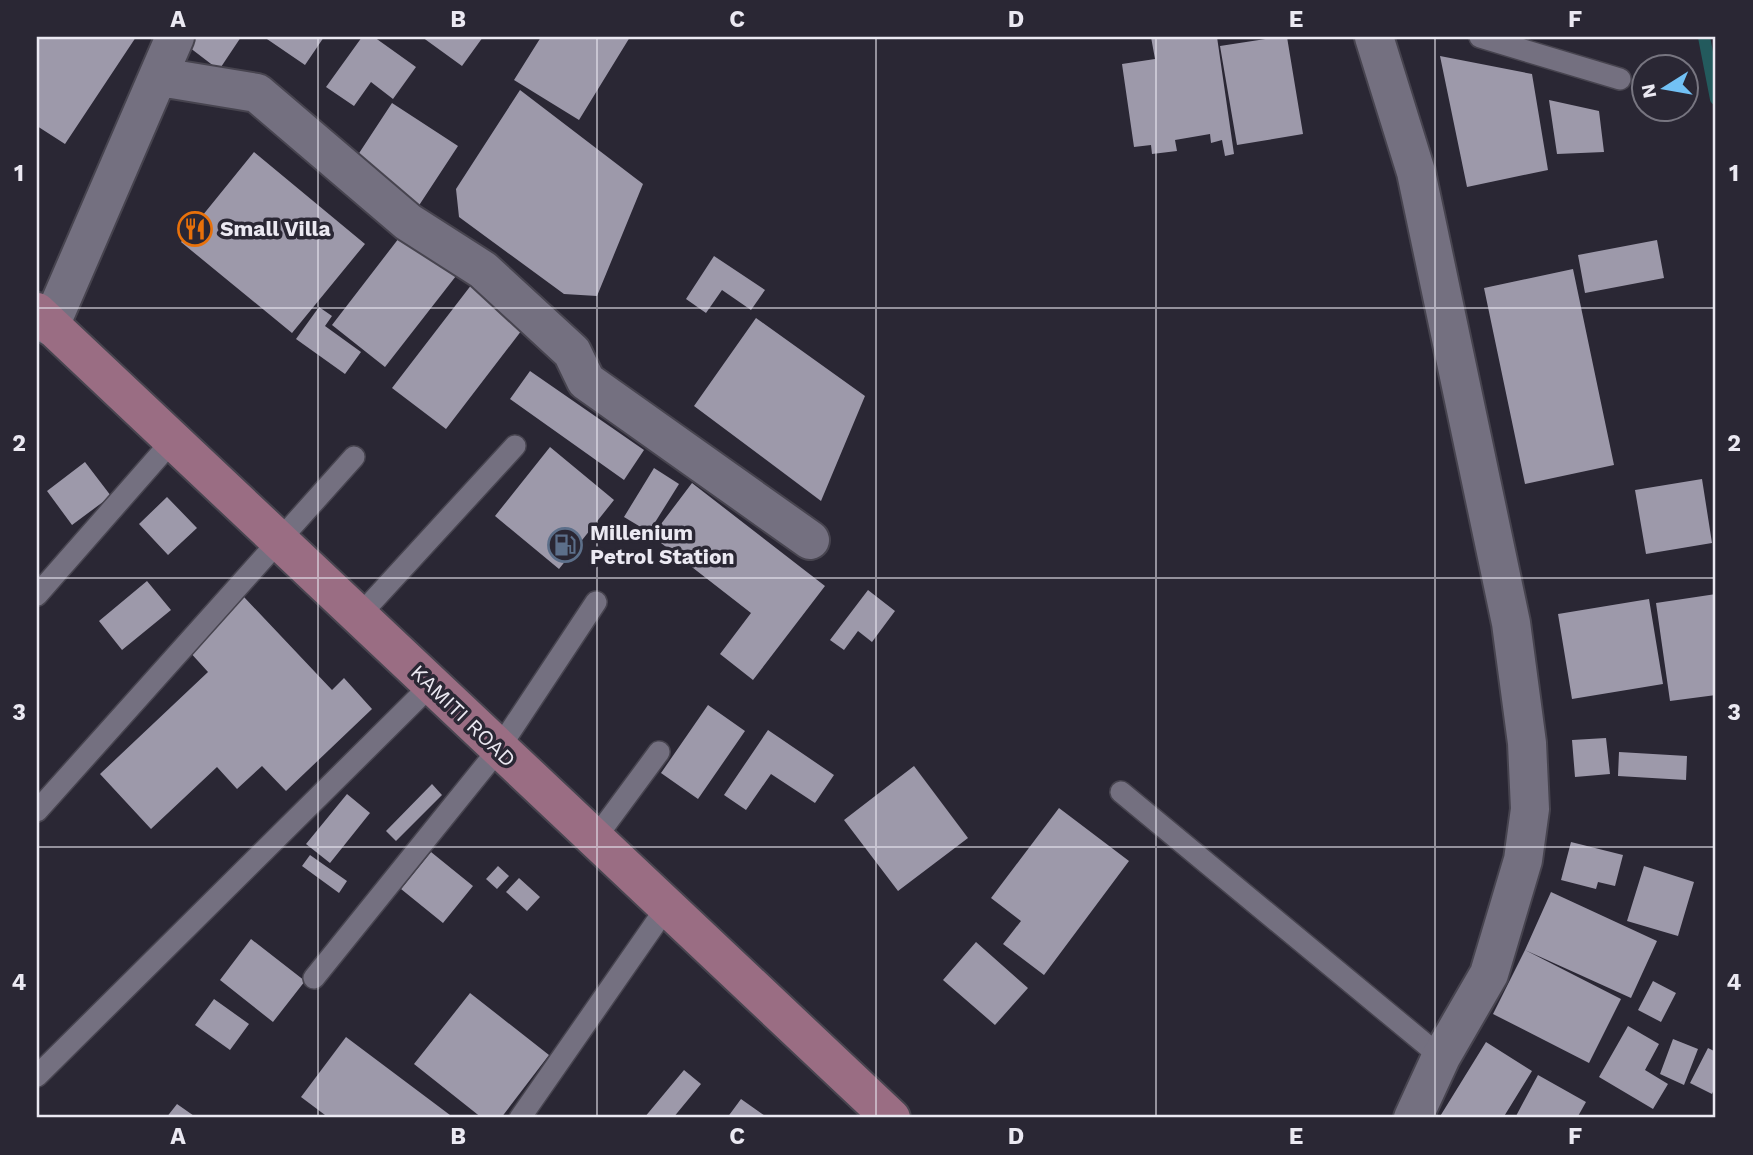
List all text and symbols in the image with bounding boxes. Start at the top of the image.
text: A [170,6,186,33]
text: B [450,6,466,33]
text: C [729,6,745,33]
text: D [1008,6,1024,33]
text: E [1289,6,1303,33]
text: F [1568,6,1582,33]
north arrow [1630,52,1700,122]
text: N [1636,82,1661,100]
text: 1 [14,160,24,187]
text: 1 [1729,160,1739,187]
restaurant icon: Small Villa [176,210,214,248]
place label: Small Villa [220,216,332,241]
text: 2 [12,430,26,457]
text: 2 [1727,430,1741,457]
place label: Millenium Petrol Station [590,520,735,569]
fuel station icon: Millenium Petrol Station [546,526,584,564]
street label: KAMITI ROAD [406,659,521,772]
text: 3 [12,699,26,726]
text: 3 [1727,699,1741,726]
text: 4 [12,969,27,996]
text: 4 [1727,969,1742,996]
text: A [170,1123,186,1150]
text: B [450,1123,466,1150]
text: C [729,1123,745,1150]
text: D [1008,1123,1024,1150]
text: E [1289,1123,1303,1150]
text: F [1568,1123,1582,1150]

